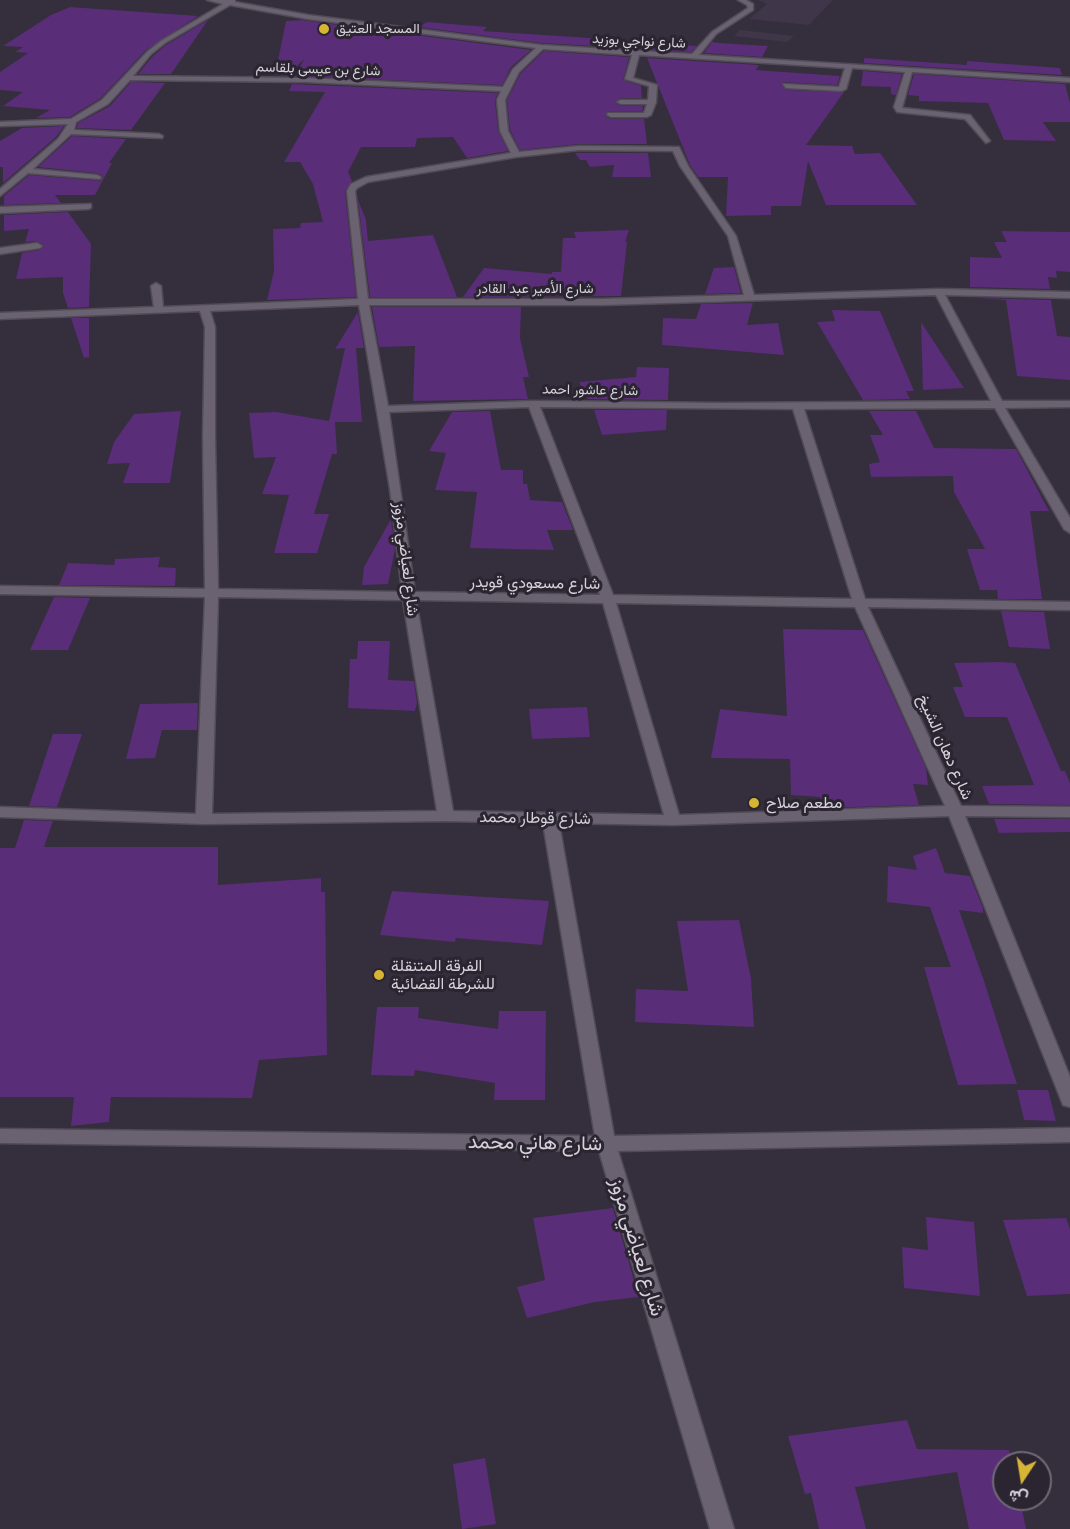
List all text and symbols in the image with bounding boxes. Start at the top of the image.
place label: المسجد العتيق [336,21,420,37]
marker: المسجد العتيق [317,22,331,36]
street label: شارع نواجي بوزيد [592,30,686,52]
street label: شارع بن عيسى بلقاسم [255,58,381,80]
street label: شارع الأمير عبد القادر [477,281,593,297]
street label: شارع عاشور احمد [542,381,638,399]
street label: شارع لعياضي مزوز [389,501,423,617]
street label: شارع مسعودي قويدر [470,572,600,594]
street label: شارع دهان الشيخ [913,691,977,803]
place label: مطعم صلاح [766,793,842,813]
marker: مطعم صلاح [747,796,761,810]
street label: شارع قوطار محمد [479,807,591,829]
place label: الفرقة المتنقلة للشرطة القضائية [391,956,495,994]
marker: الفرقة المتنقلة للشرطة القضائية [372,968,386,982]
street label: شارع هاني محمد [468,1130,602,1156]
street label: شارع لعياضي مزوز [605,1175,669,1319]
north arrow [992,1451,1052,1511]
text: ش [1007,1486,1030,1508]

